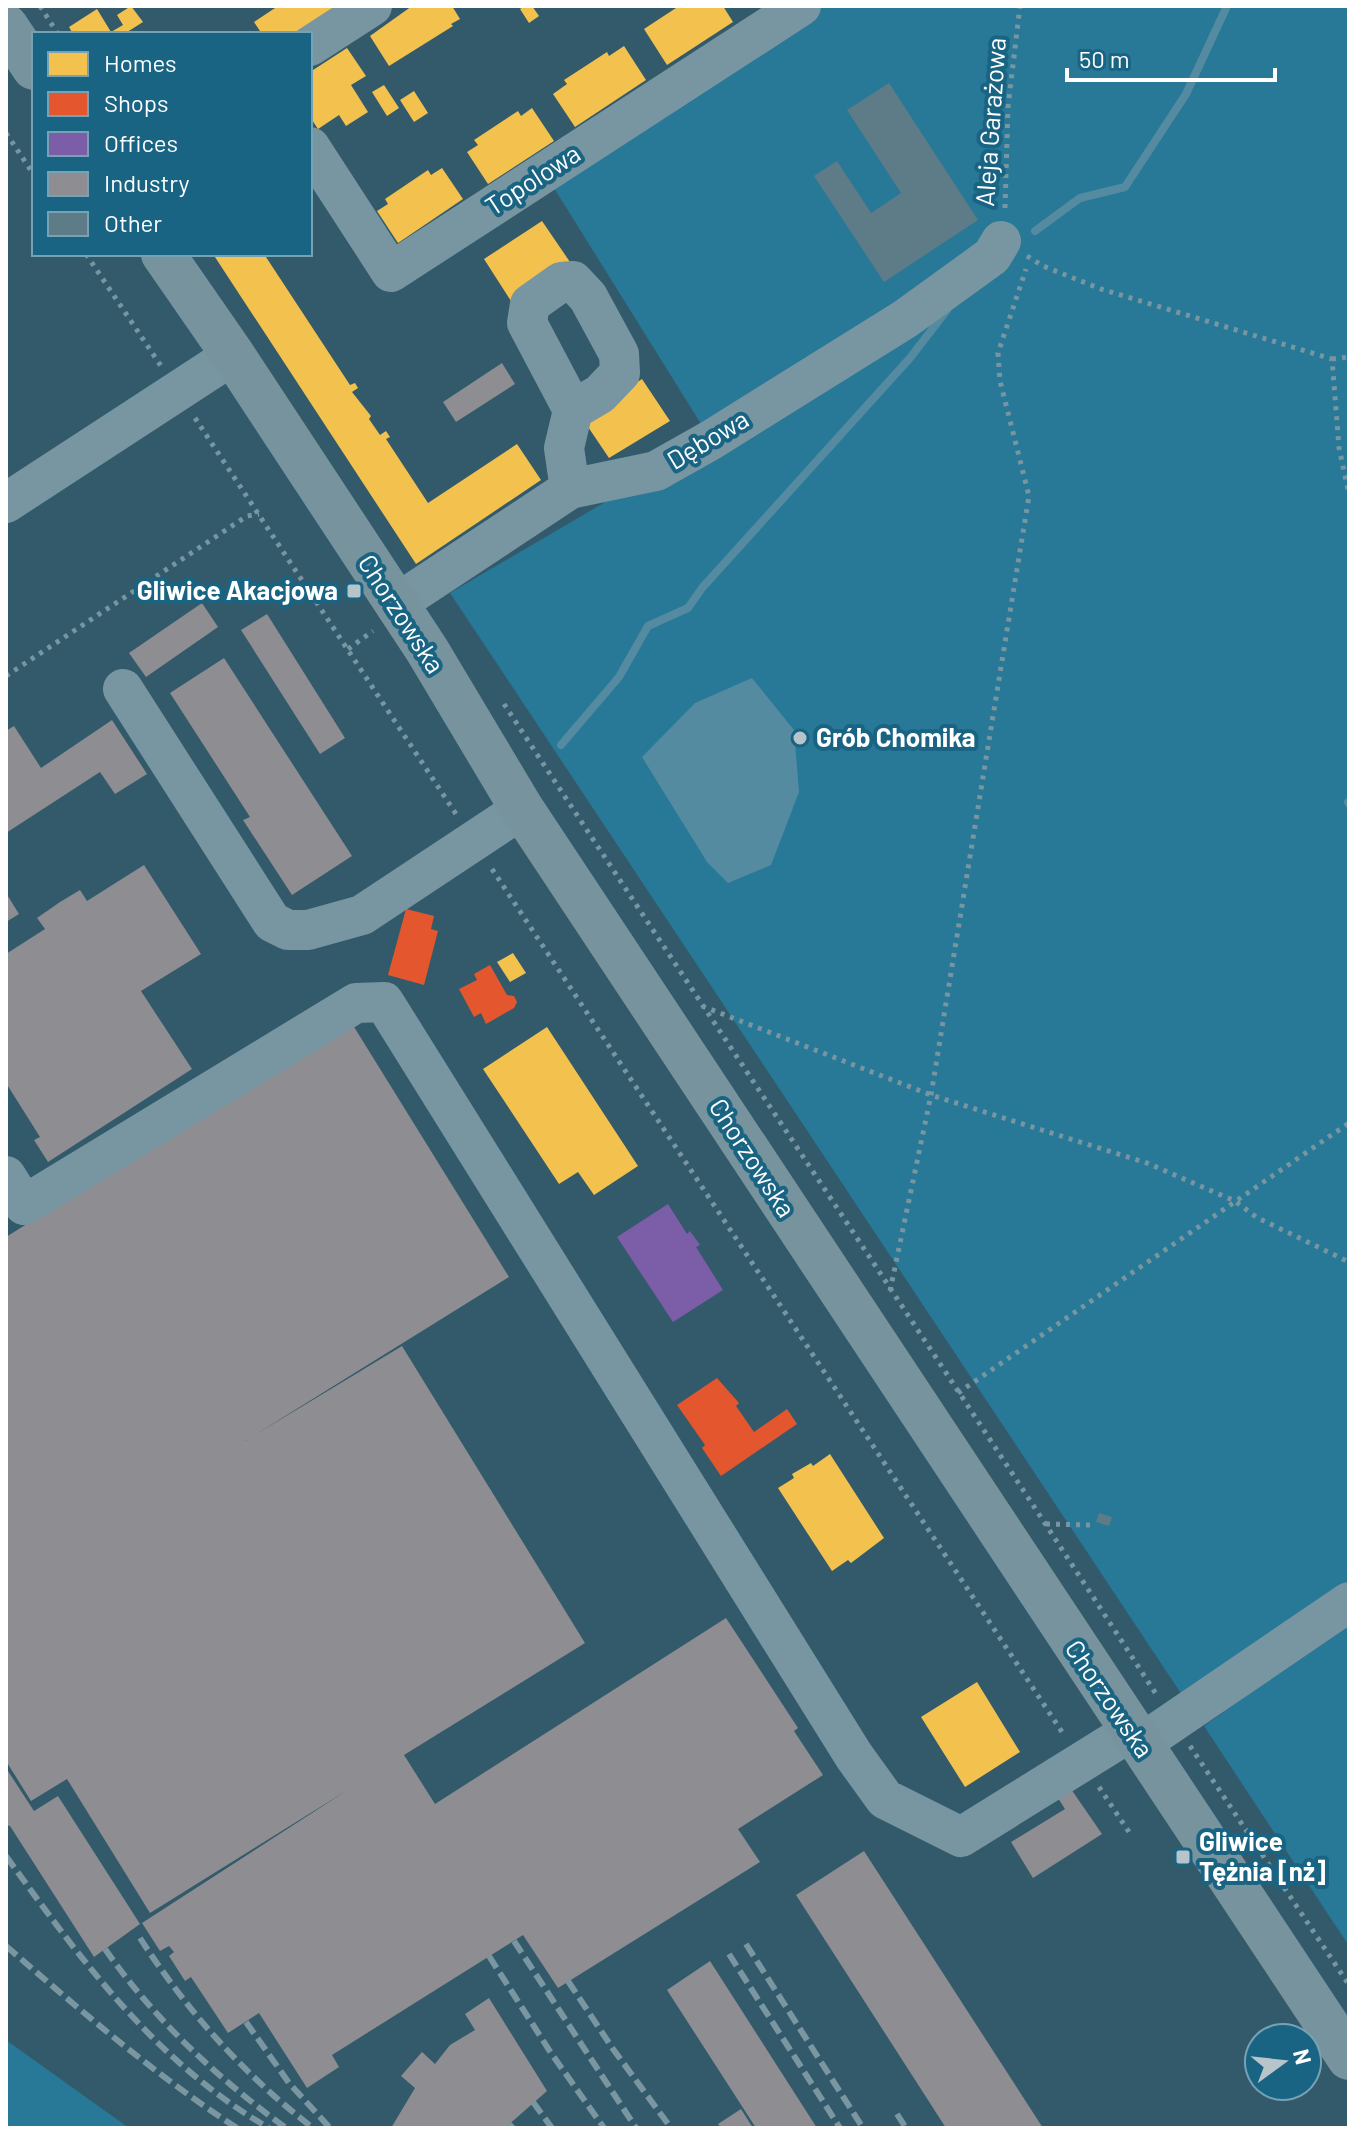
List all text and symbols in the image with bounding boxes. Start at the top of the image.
legend [32,32,312,256]
scale bar [1067,32,1275,82]
street label: Aleja Garażowa [968,36,1011,207]
text: 50 m [1079,44,1130,73]
text: Homes [104,48,177,77]
text: Shops [104,88,169,117]
text: Offices [104,128,178,157]
street label: Topolowa [479,137,585,221]
text: Industry [104,168,190,197]
text: Other [104,208,162,237]
street label: Dębowa [661,402,754,475]
street label: Chorzowska [352,548,452,678]
place label: Gliwice Akacjowa [137,574,338,605]
marker: Gliwice Akacjowa [345,582,363,600]
place label: Grób Chomika [816,721,976,752]
marker: Grób Chomika [791,729,809,747]
street label: Chorzowska [703,1092,803,1222]
street label: Chorzowska [1060,1634,1161,1763]
place label: Gliwice Tężnia [nż] [1199,1825,1326,1886]
marker: Gliwice Tężnia [nż] [1174,1848,1192,1866]
north arrow [1243,2022,1323,2102]
text: N [1289,2046,1318,2067]

